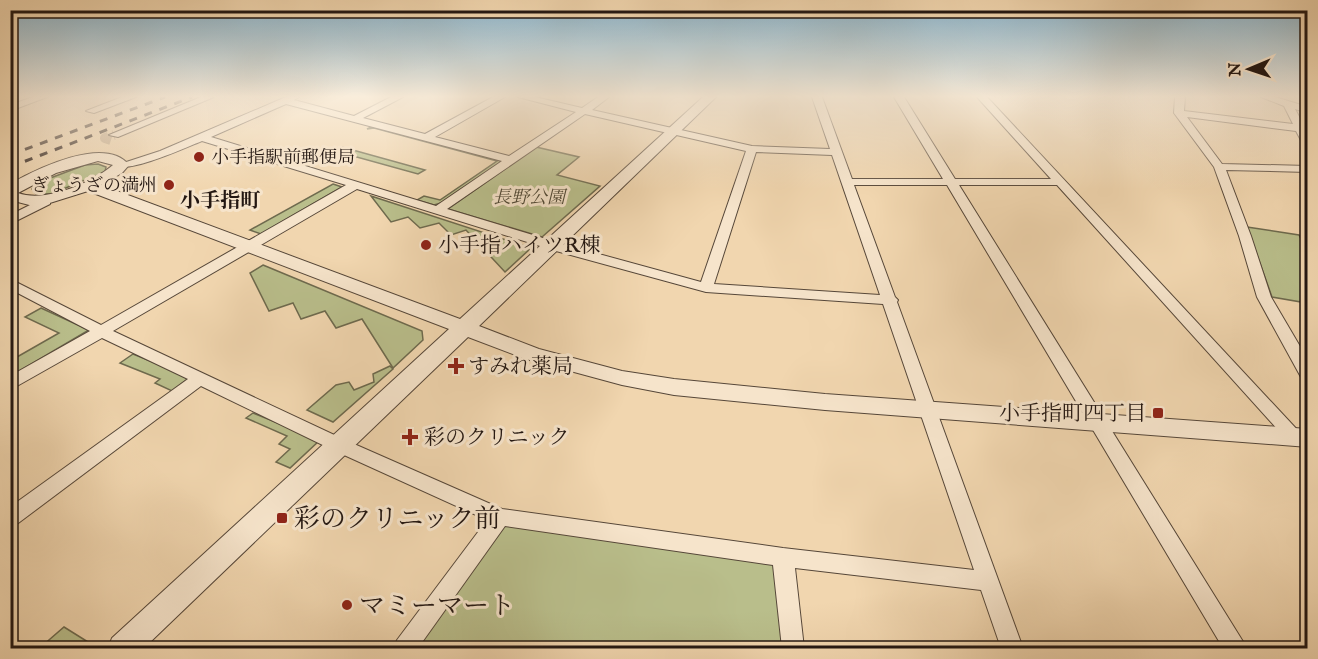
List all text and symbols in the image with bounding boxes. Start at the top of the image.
north arrow [1219,39,1279,99]
text: N [1226,62,1246,78]
place label: 小手指駅前郵便局 [211,147,355,170]
marker: 小手指駅前郵便局 [192,150,206,164]
place label: ぎょうざの満州 [31,175,157,198]
marker: ぎょうざの満州 [162,178,176,192]
park label: 長野公園 [493,187,568,210]
district label: 小手指町 [180,189,261,214]
place label: 小手指ハイツR棟 [438,233,601,260]
marker: 小手指ハイツR棟 [419,238,433,252]
place label: すみれ薬局 [468,354,573,381]
marker: すみれ薬局 [449,359,463,373]
place label: 小手指町四丁目 [999,401,1146,428]
marker: 小手指町四丁目 [1151,406,1165,420]
place label: 彩のクリニック [424,425,570,452]
marker: 彩のクリニック [401,428,419,446]
place label: 彩のクリニック前 [294,503,500,536]
marker: 彩のクリニック前 [275,511,289,525]
place label: マミーマート [359,590,515,623]
marker: マミーマート [340,598,354,612]

